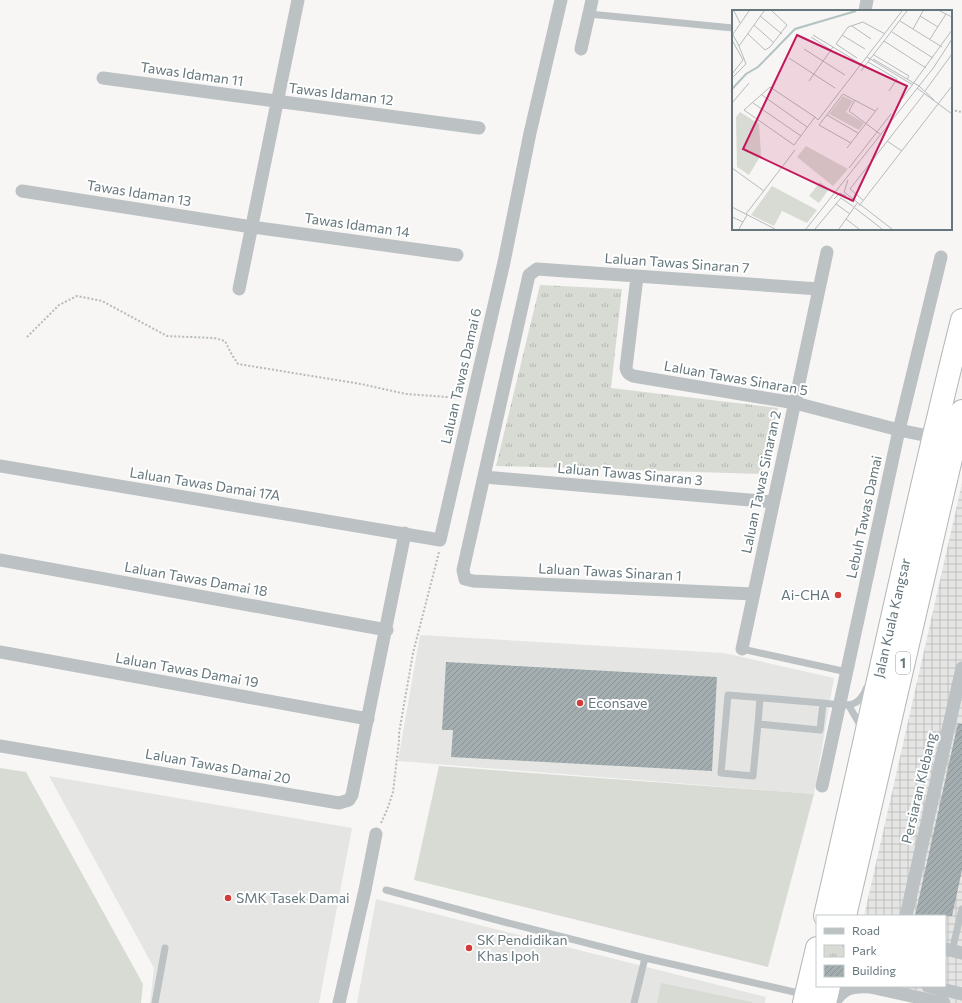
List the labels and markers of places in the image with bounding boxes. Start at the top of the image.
place label: Ai-CHA [781,586,830,603]
marker: Ai-CHA [833,590,843,600]
place label: Econsave [588,694,647,711]
marker: Econsave [575,698,585,708]
place label: SMK Tasek Damai [236,889,350,906]
marker: SMK Tasek Damai [223,893,233,903]
place label: SK Pendidikan Khas Ipoh [477,931,568,964]
marker: SK Pendidikan Khas Ipoh [464,943,474,953]

